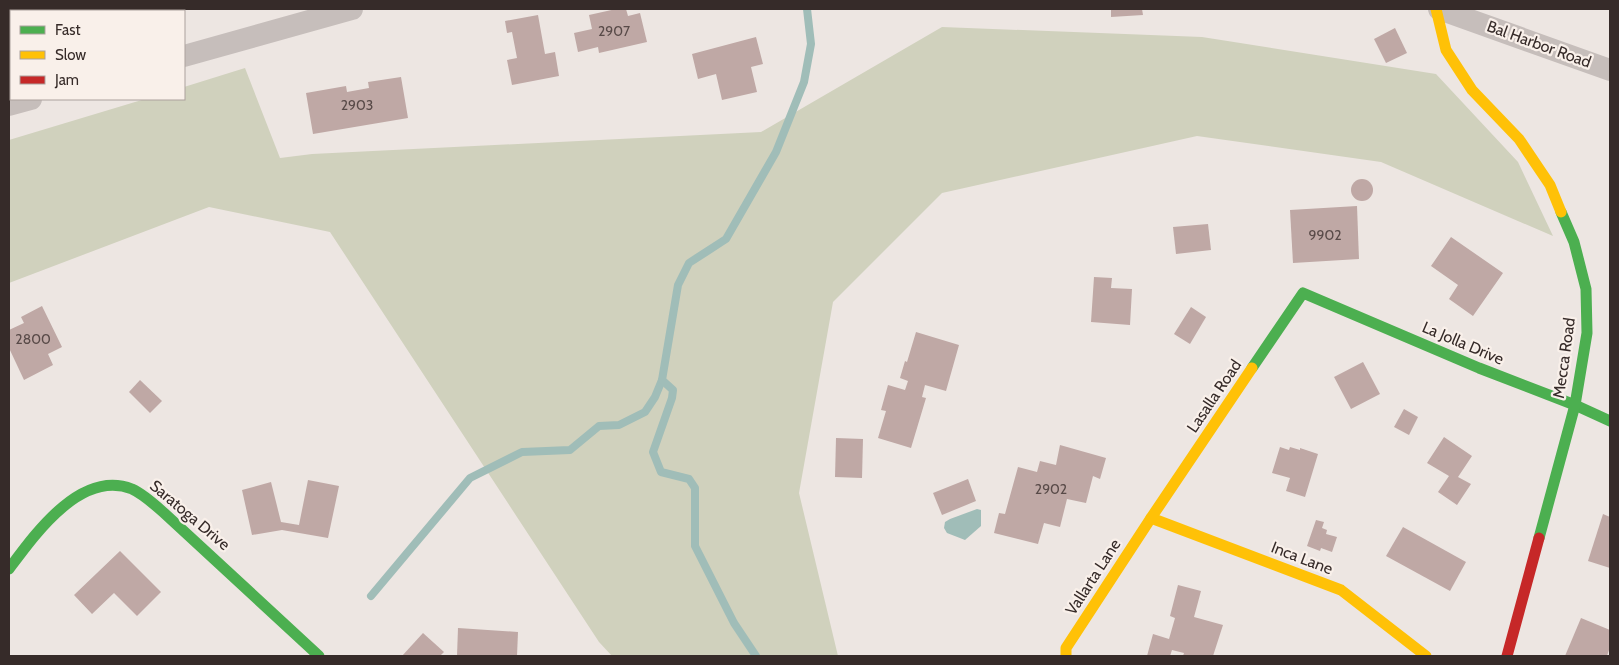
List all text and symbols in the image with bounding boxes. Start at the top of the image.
legend [10,10,185,100]
street label: Bal Harbor Road [1484,16,1594,72]
text: Fast [55,21,80,39]
house number: 2907 [598,22,630,40]
text: Slow [55,46,86,64]
text: Jam [54,71,79,89]
house number: 2903 [341,96,373,114]
house number: 9902 [1308,226,1342,244]
street label: Mecca Road [1549,316,1579,400]
street label: La Jolla Drive [1419,317,1507,369]
house number: 2800 [15,330,51,348]
street label: Lasalla Road [1183,356,1245,436]
street label: Saratoga Drive [146,476,234,554]
house number: 2902 [1035,480,1067,498]
street label: Vallarta Lane [1061,536,1125,618]
street label: Inca Lane [1269,538,1335,578]

